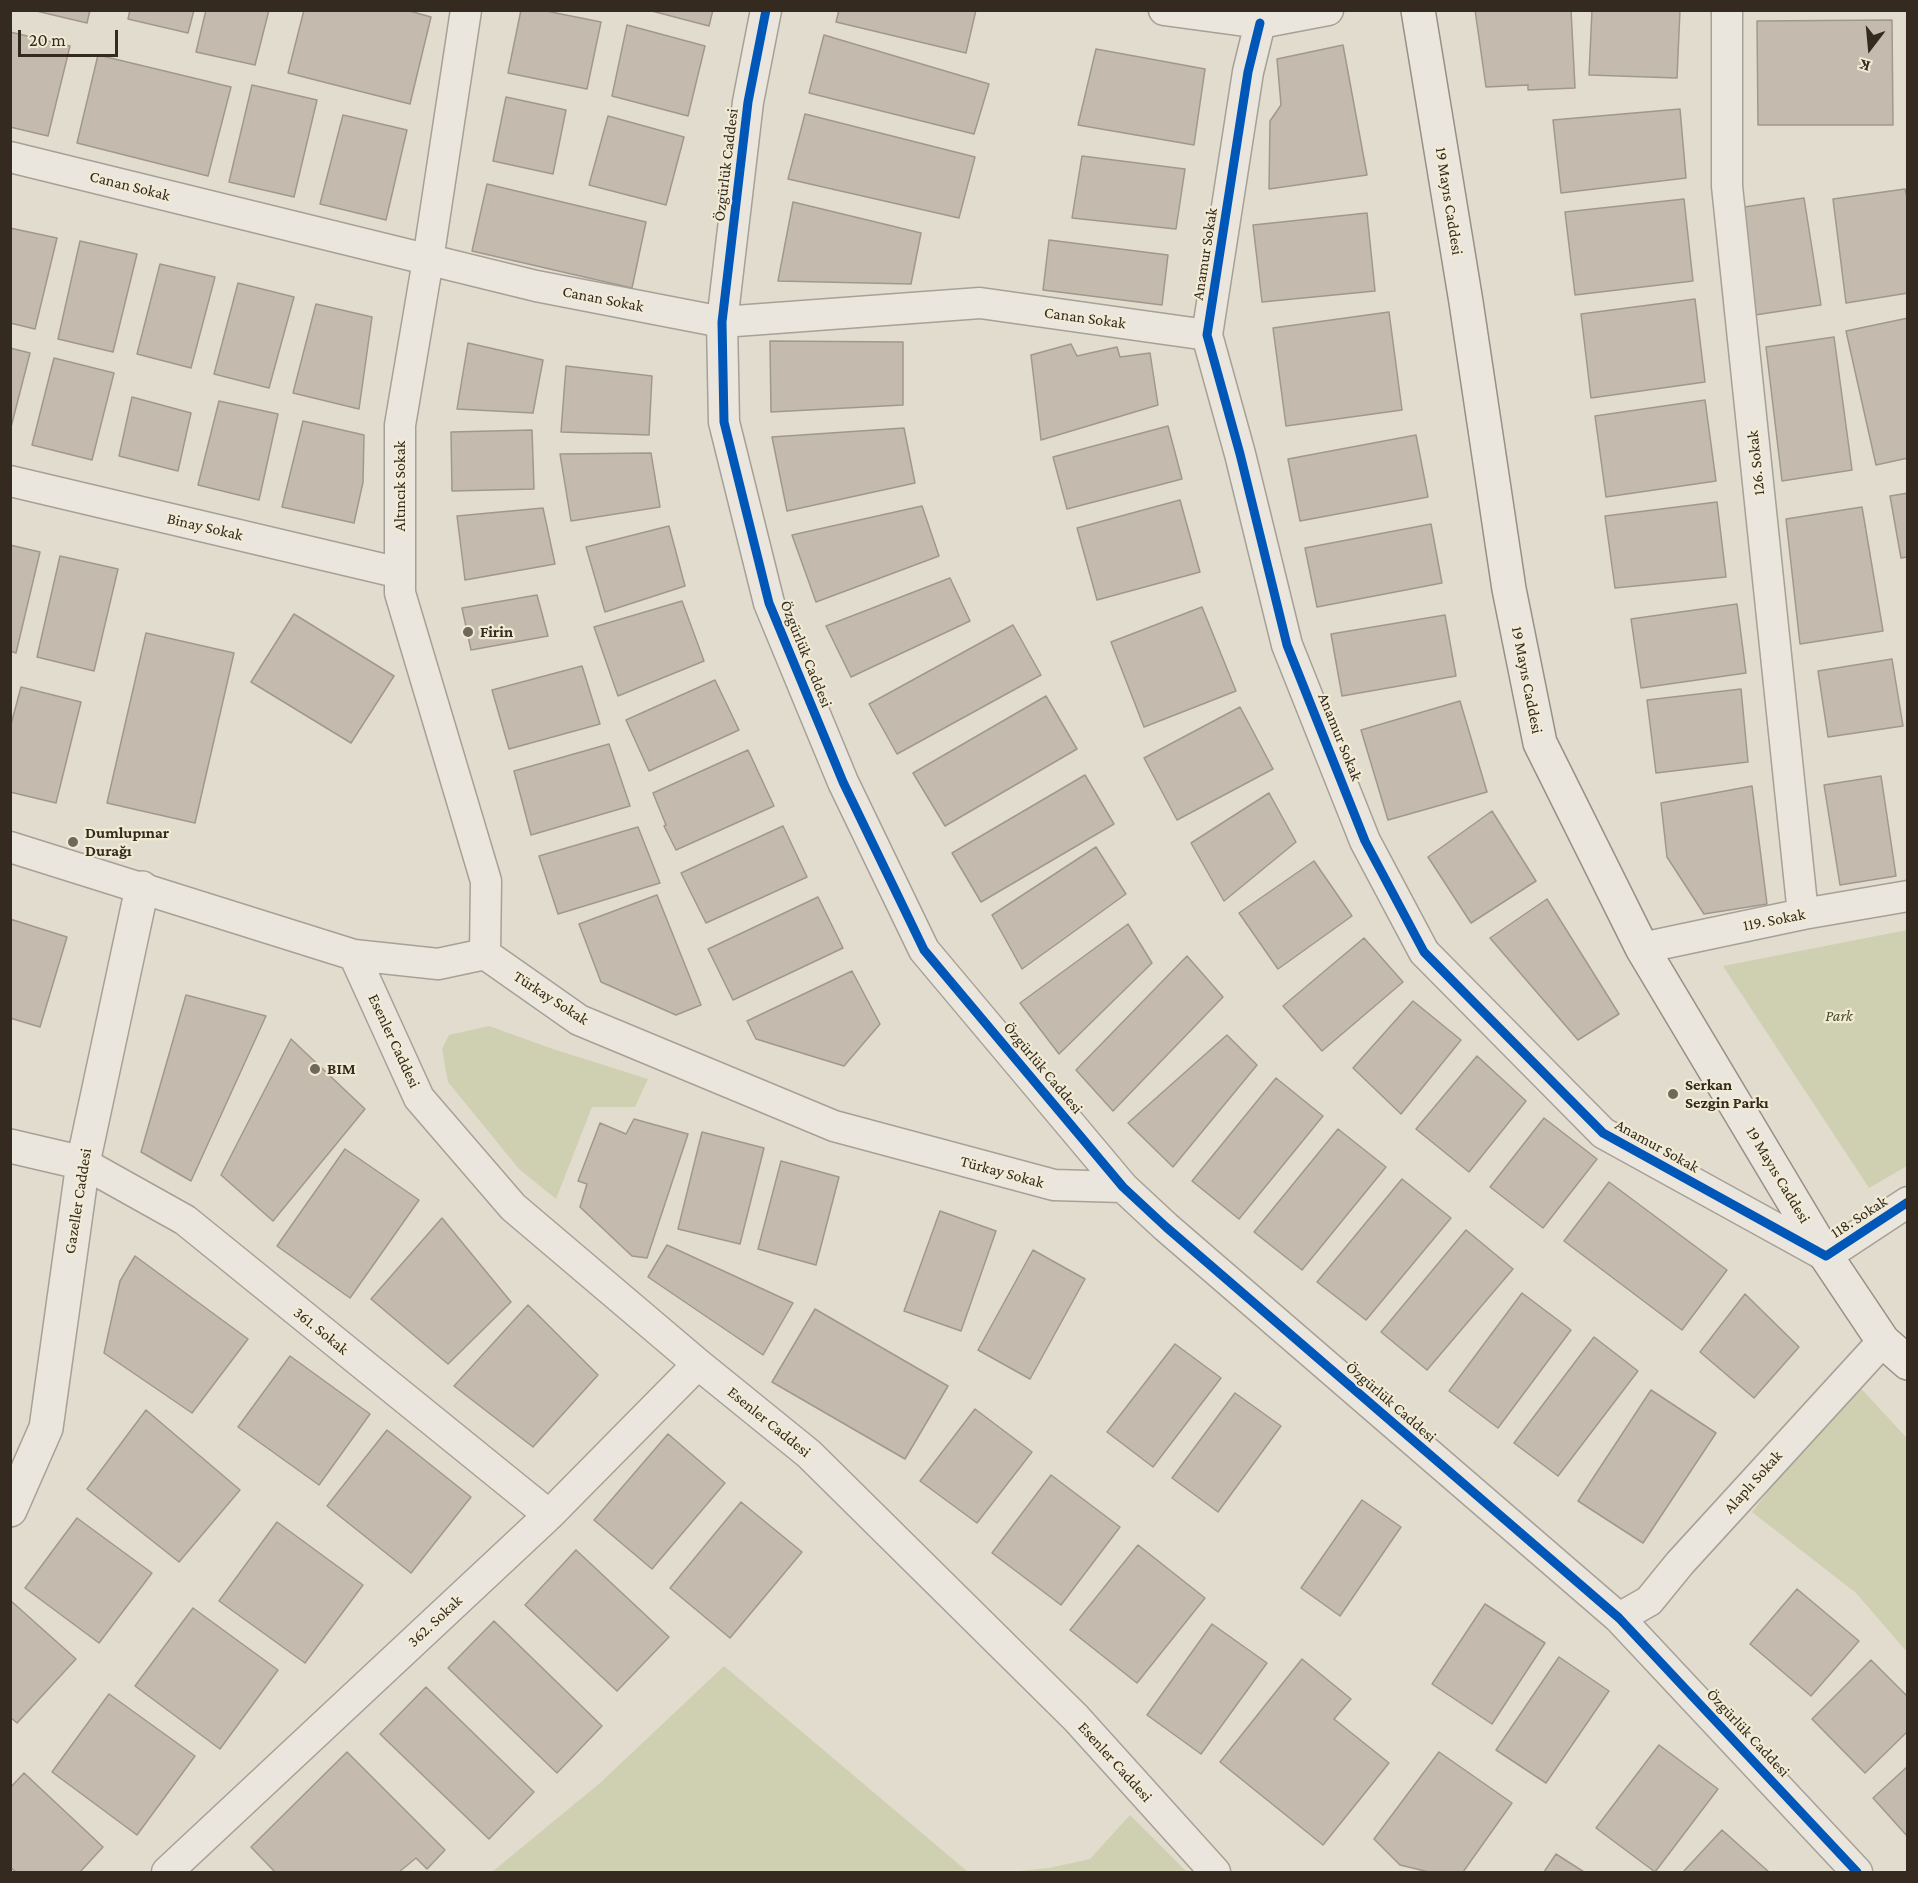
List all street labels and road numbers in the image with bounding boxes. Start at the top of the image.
street label: Özgürlük Caddesi [710,107,742,223]
street label: 19 Mayıs Caddesi [1431,146,1467,256]
street label: Canan Sokak [88,167,172,205]
street label: Anamur Sokak [1188,206,1222,302]
street label: Canan Sokak [561,282,645,316]
street label: Canan Sokak [1043,303,1127,333]
street label: 126. Sokak [1743,429,1769,497]
street label: Altıncık Sokak [390,441,410,531]
street label: Binay Sokak [165,509,245,545]
street label: Özgürlük Caddesi [776,598,836,710]
street label: 19 Mayıs Caddesi [1507,625,1547,735]
street label: Anamur Sokak [1314,690,1366,784]
street label: 119. Sokak [1741,905,1807,935]
street label: Türkay Sokak [510,967,592,1029]
street label: Esenler Caddesi [364,991,424,1091]
street label: Özgürlük Caddesi [999,1018,1087,1118]
street label: Anamur Sokak [1612,1115,1702,1177]
street label: 19 Mayıs Caddesi [1742,1123,1814,1227]
street label: Gazeller Caddesi [60,1147,96,1255]
street label: Türkay Sokak [958,1152,1046,1192]
street label: 118. Sokak [1827,1192,1891,1242]
street label: 361. Sokak [289,1303,353,1359]
street label: Özgürlük Caddesi [1342,1357,1440,1447]
street label: Esenler Caddesi [723,1383,815,1461]
street label: Alaplı Sokak [1720,1446,1786,1518]
street label: 362. Sokak [404,1591,466,1651]
street label: Özgürlük Caddesi [1702,1685,1794,1781]
street label: Esenler Caddesi [1074,1718,1156,1806]

